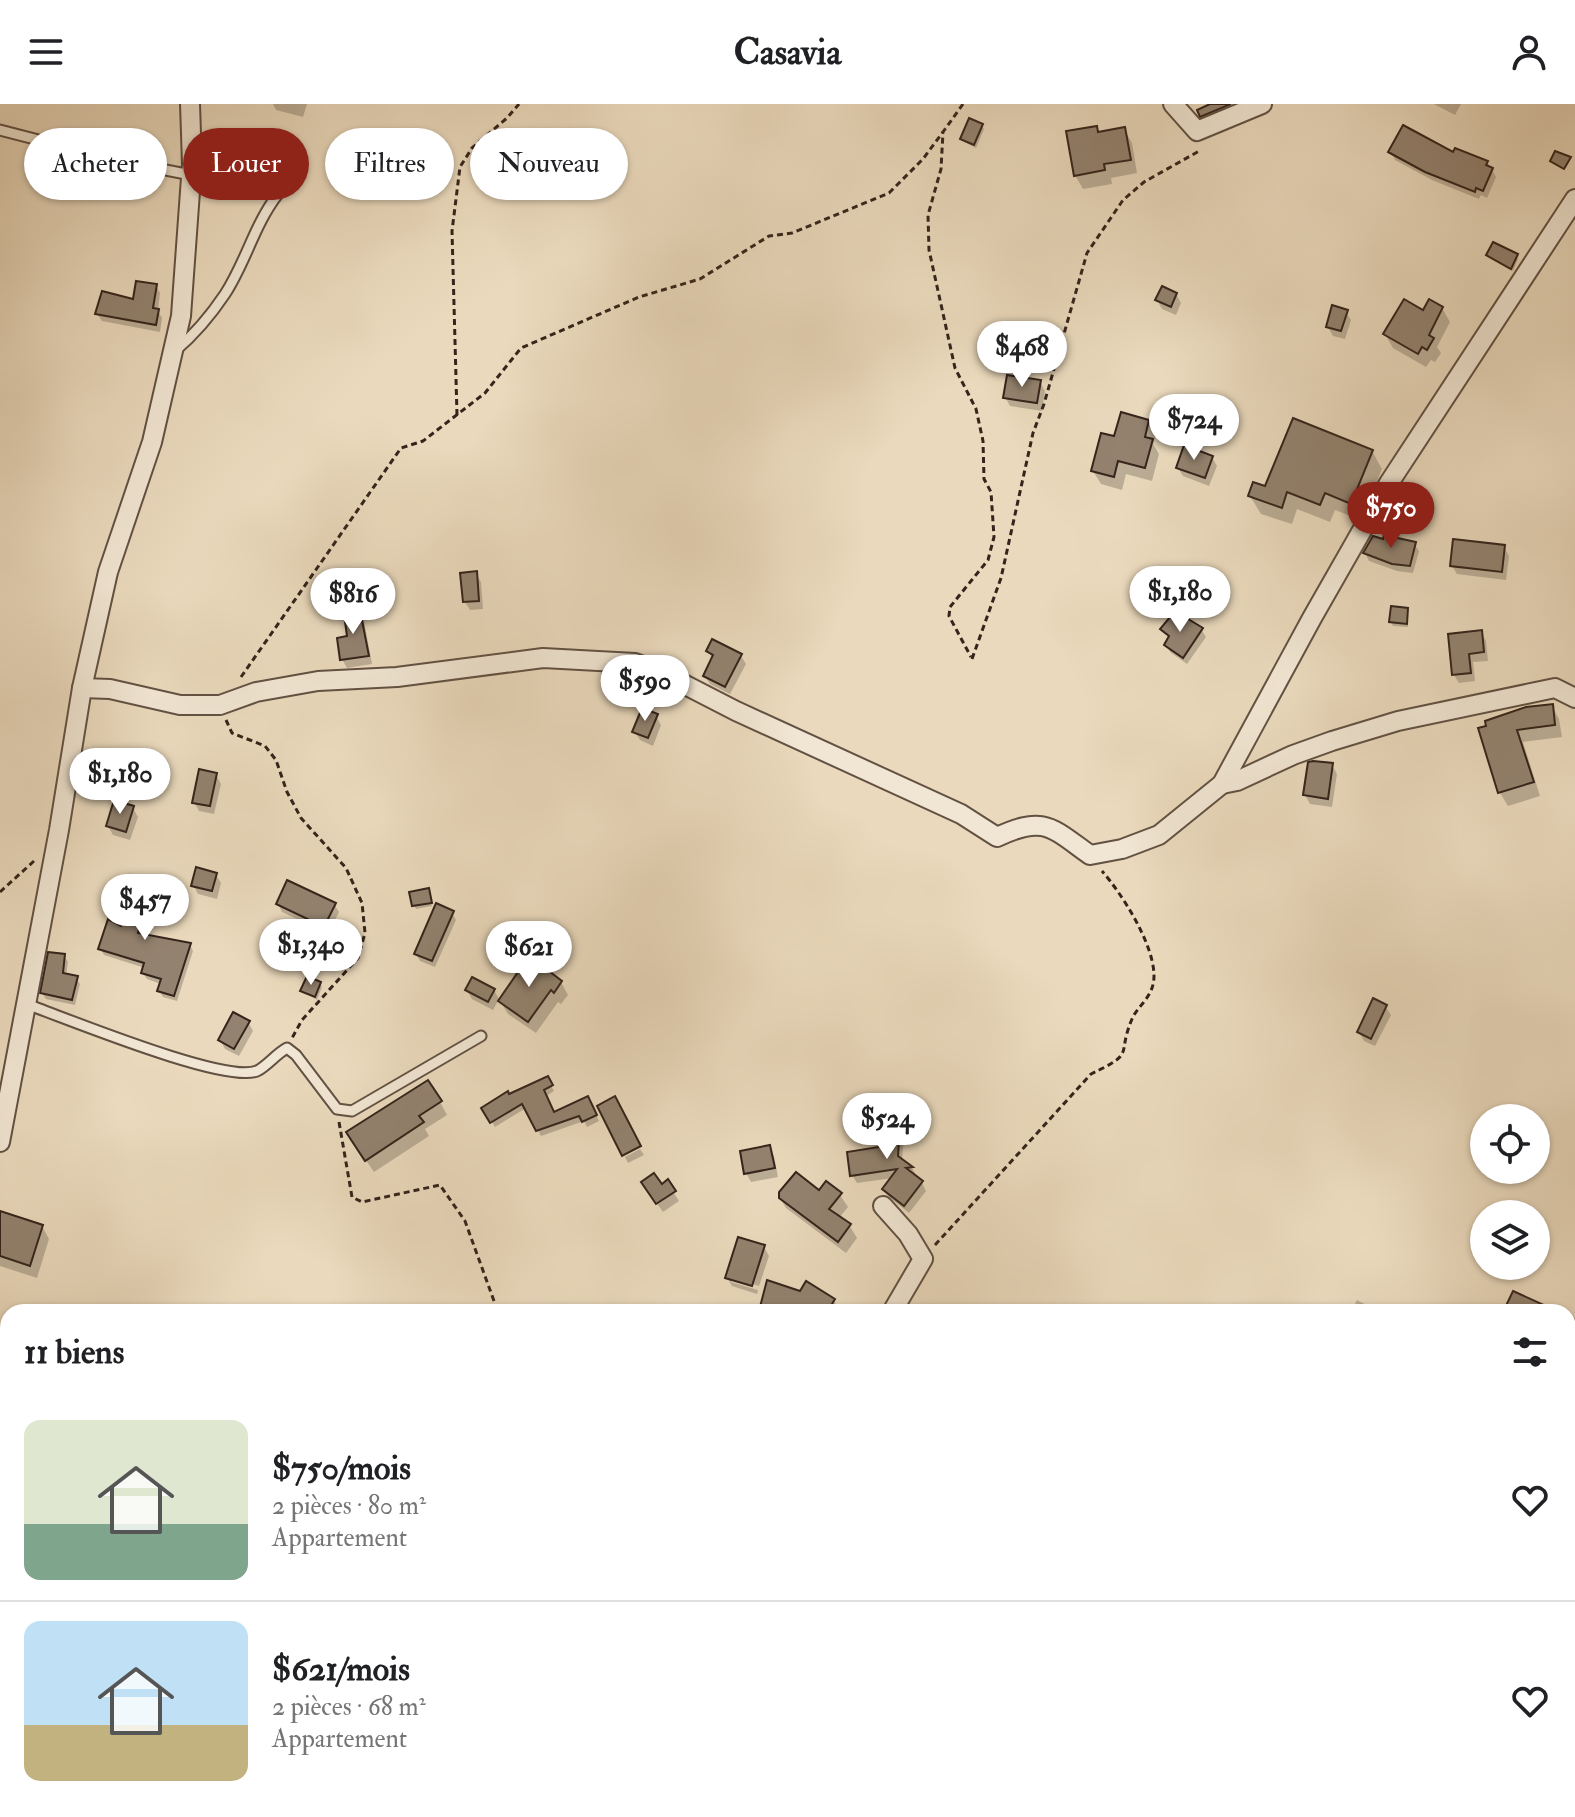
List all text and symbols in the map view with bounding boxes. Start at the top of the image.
icon: menu [24,30,68,74]
text: Casavia [734,30,841,75]
icon: person [1507,30,1551,74]
chip: Acheter [24,128,167,200]
chip: Louer [183,128,309,200]
chip: Filtres [325,128,454,200]
chip: Nouveau [470,128,628,200]
pin: $468 [975,321,1069,389]
text: $468 [995,331,1049,363]
pin: $724 [1147,394,1241,462]
text: $724 [1167,404,1221,436]
pin: $750 [1344,482,1438,550]
text: $750 [1365,492,1417,524]
pin: $1,180 [1115,566,1245,634]
pin: $816 [306,568,400,636]
text: $1,180 [1148,576,1213,608]
text: $816 [328,578,378,610]
pin: $590 [598,655,692,723]
text: $590 [619,665,671,697]
pin: $1,180 [55,748,185,816]
text: $1,180 [88,758,153,790]
pin: $457 [98,874,192,942]
text: $457 [119,884,171,916]
pin: $1,340 [246,919,376,987]
pin: $621 [482,921,576,989]
text: $1,340 [277,929,345,961]
text: $621 [504,931,554,963]
pin: $524 [840,1093,934,1161]
text: $524 [860,1103,914,1135]
map controls [1470,1104,1550,1280]
button: locate [1470,1104,1550,1184]
button: layers [1470,1200,1550,1280]
icon: filters [1508,1330,1552,1374]
text: 11 biens [24,1331,124,1374]
text: $750/mois [272,1447,411,1490]
icon: home [88,1452,184,1548]
icon: heart [1508,1478,1552,1522]
text: 2 pièces · 80 m² [272,1490,426,1522]
text: Appartement [272,1522,407,1554]
text: $621/mois [272,1648,410,1691]
icon: home [88,1653,184,1749]
icon: heart [1508,1679,1552,1723]
text: 2 pièces · 68 m² [272,1691,426,1723]
text: Appartement [272,1723,407,1755]

